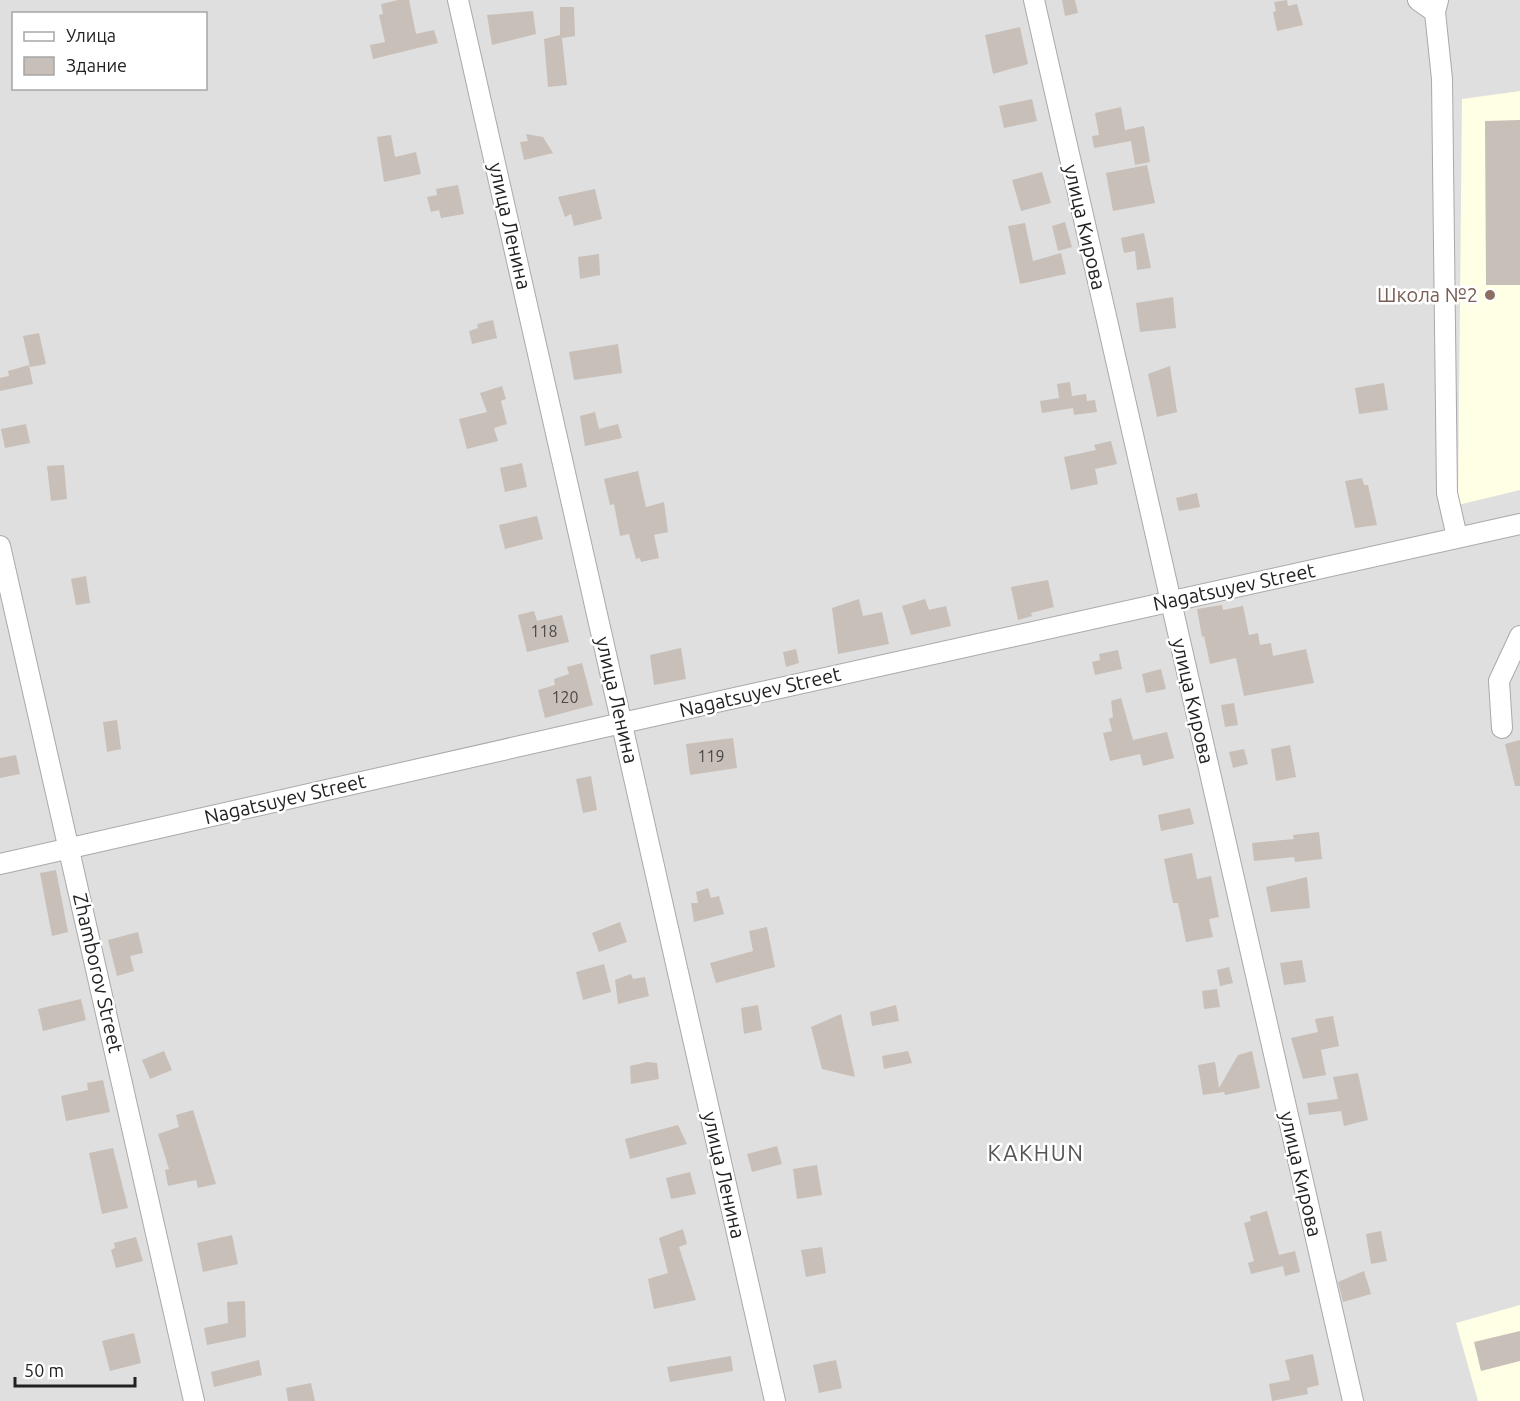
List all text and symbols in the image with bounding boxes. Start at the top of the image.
legend [12,12,207,90]
text: Улица [66,25,116,45]
text: Здание [66,55,127,75]
street label: улица Ленина [485,160,536,292]
street label: улица Кирова [1060,162,1111,292]
place label: Школа №2 [1377,283,1478,306]
marker: Школа №2 [1483,288,1497,302]
street label: Nagatsuyev Street [1151,558,1317,615]
house number: 118 [530,622,558,640]
street label: улица Ленина [592,634,643,766]
street label: улица Кирова [1168,636,1219,766]
street label: Nagatsuyev Street [677,662,843,721]
house number: 120 [551,688,579,706]
house number: 119 [697,747,725,765]
street label: Nagatsuyev Street [202,769,368,828]
street label: Zhamborov Street [69,891,128,1055]
street label: улица Ленина [699,1109,750,1241]
street label: улица Кирова [1276,1109,1327,1239]
district label: KAKHUN [988,1140,1084,1165]
scale bar [15,1350,135,1388]
text: 50 m [24,1360,64,1380]

